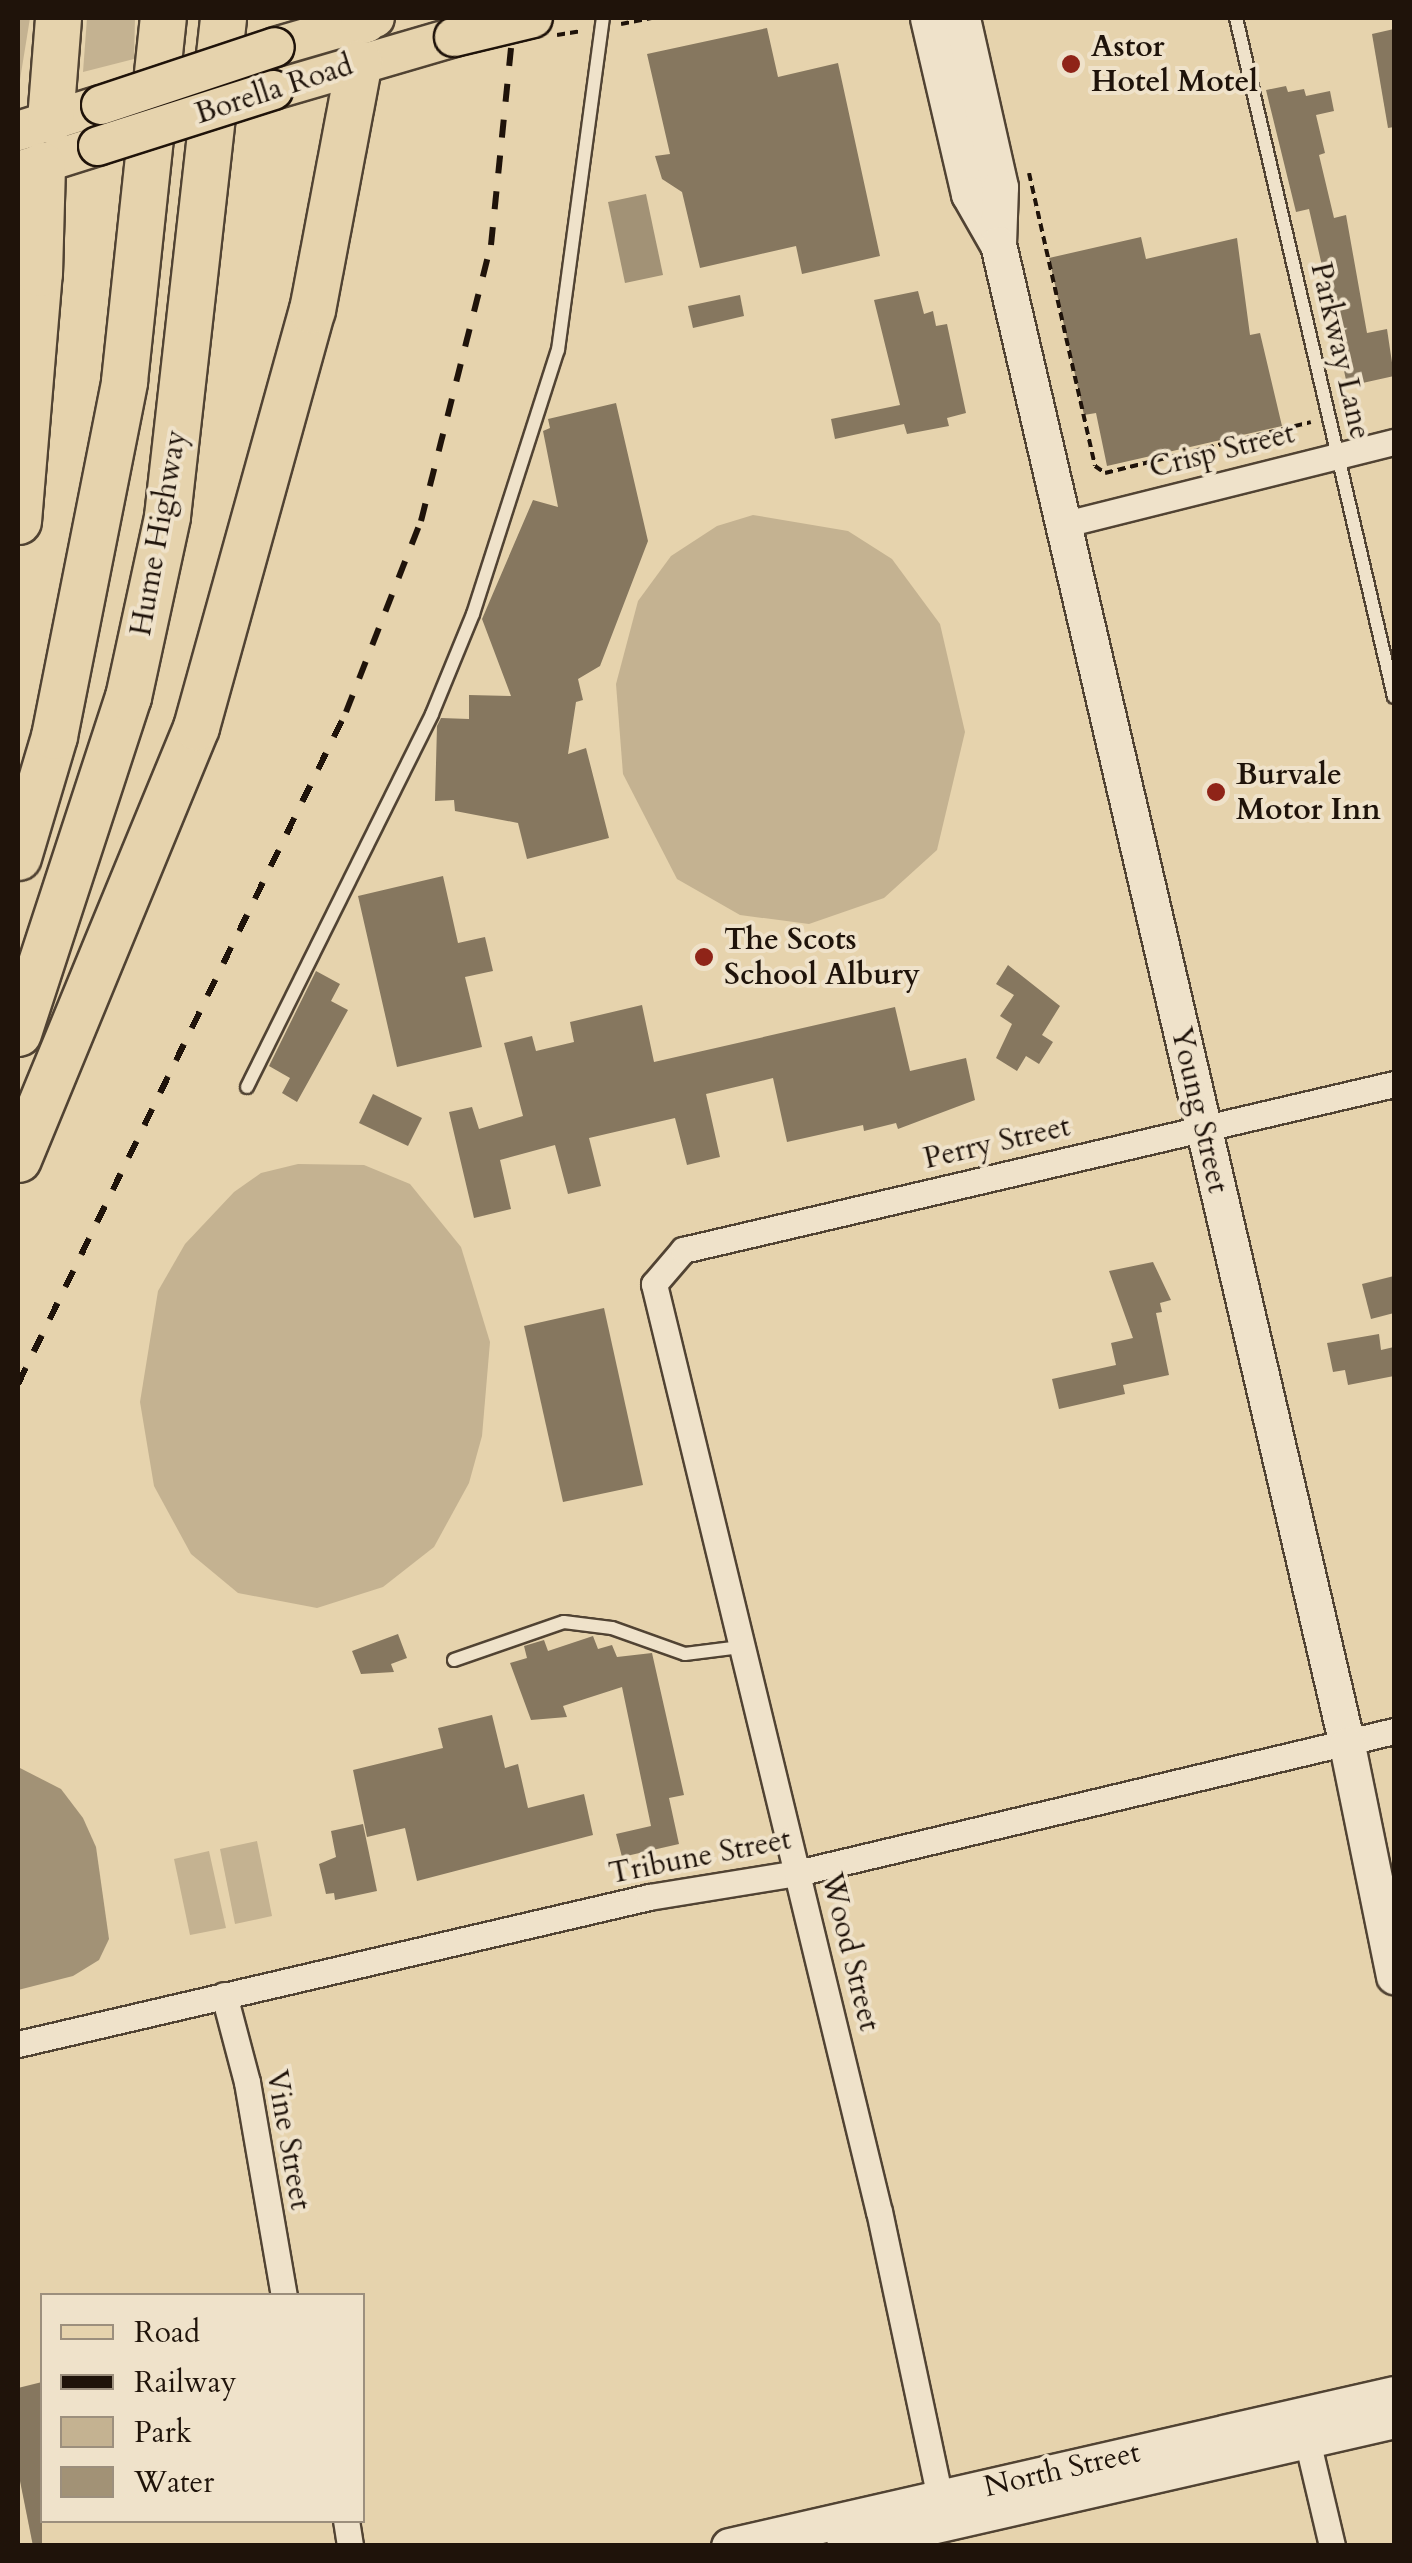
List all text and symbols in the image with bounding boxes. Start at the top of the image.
place label: Astor Hotel Motel [1091,29,1258,100]
street label: Borella Road [191,48,357,132]
marker: Astor Hotel Motel [1060,53,1082,75]
street label: Parkway Lane [1302,259,1378,443]
street label: Crisp Street [1146,416,1298,486]
street label: Hume Highway [123,427,195,639]
place label: Burvale Motor Inn [1236,757,1381,828]
marker: Burvale Motor Inn [1205,781,1227,803]
place label: The Scots School Albury [724,922,920,992]
marker: The Scots School Albury [693,946,715,968]
street label: Young Street [1162,1024,1236,1196]
street label: Perry Street [920,1109,1074,1177]
street label: Tribune Street [606,1822,794,1892]
street label: Wood Street [813,1869,887,2035]
street label: Vine Street [258,2067,318,2213]
legend [40,2293,365,2523]
text: Road [134,2312,200,2353]
text: Railway [134,2362,237,2403]
text: Park [134,2412,192,2453]
street label: North Street [981,2435,1143,2505]
text: Water [134,2462,214,2503]

